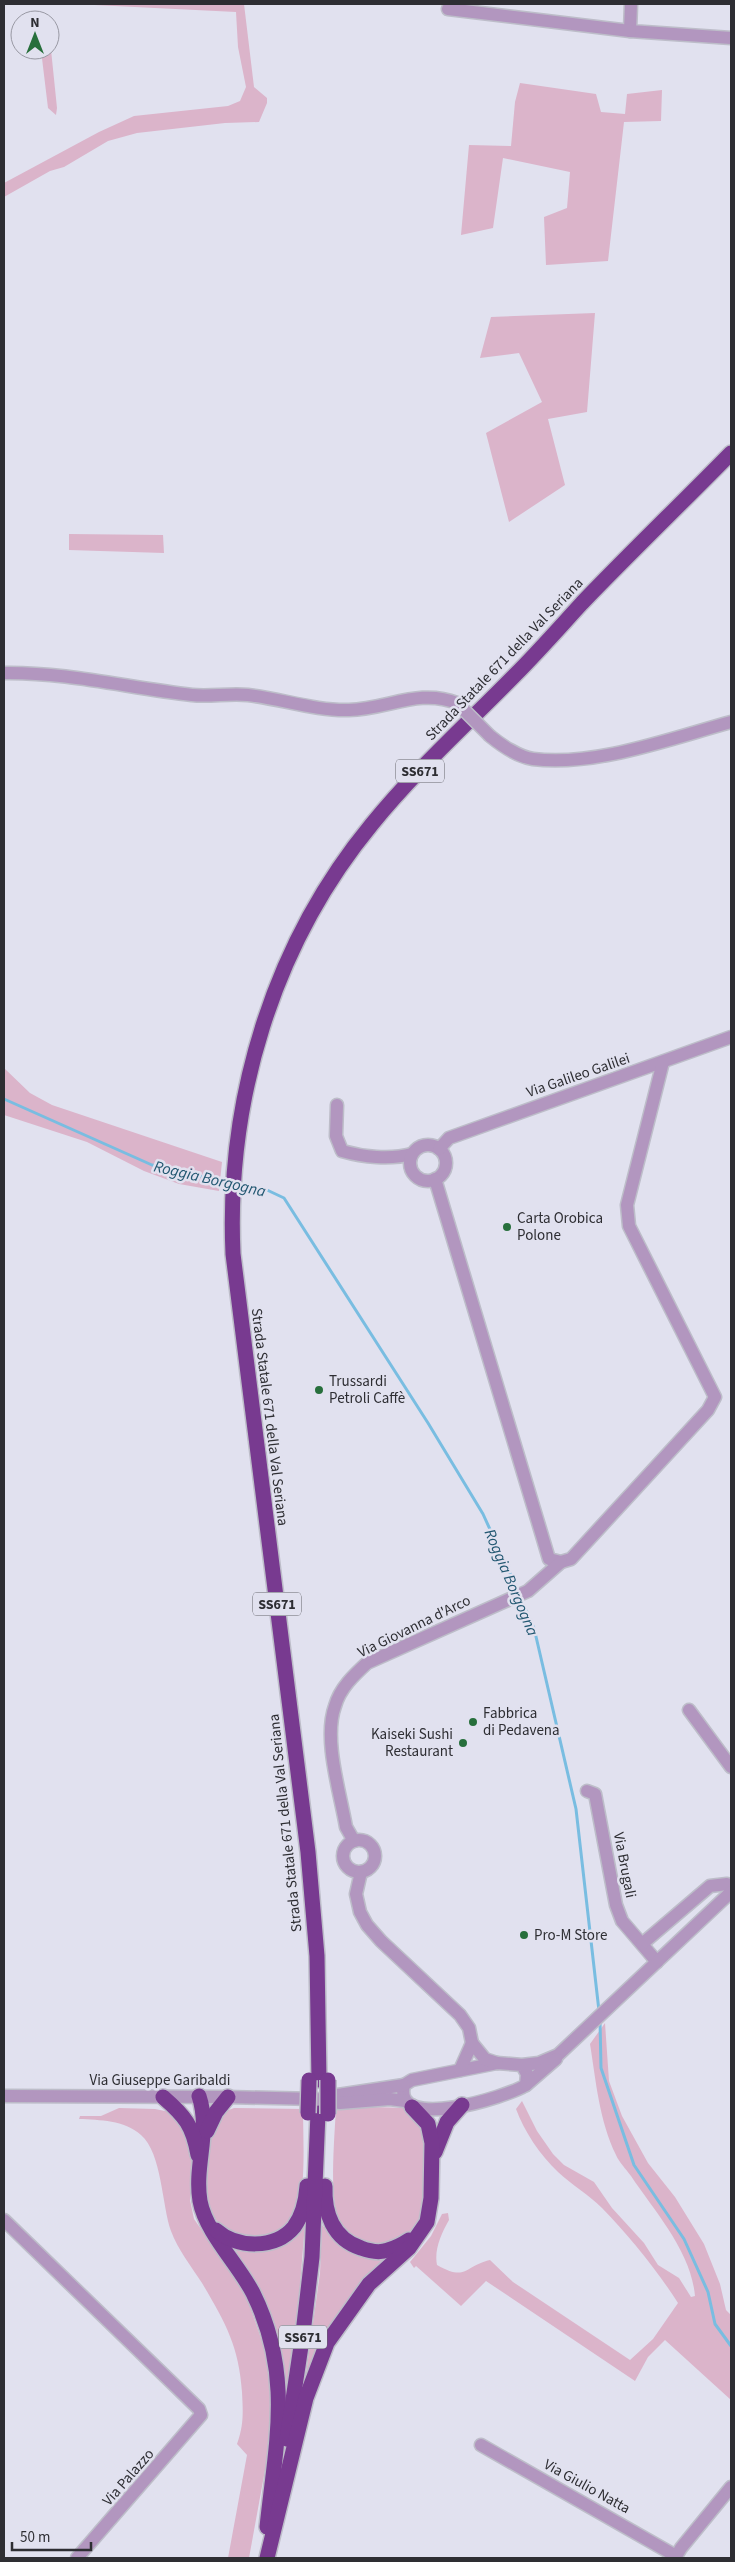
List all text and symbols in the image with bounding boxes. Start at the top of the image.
north arrow [10,10,60,60]
text: N [30,13,40,33]
street label: Strada Statale 671 della Val Seriana [421,573,588,745]
road number: SS671 [396,759,444,782]
street label: Via Galileo Galilei [524,1048,633,1103]
water label: Roggia Borgogna [152,1155,268,1203]
place label: Carta Orobica Polone [517,1208,603,1246]
marker: Carta Orobica Polone [501,1221,513,1233]
street label: Strada Statale 671 della Val Seriana [246,1307,293,1527]
place label: Trussardi Petroli Caffè [329,1371,405,1409]
marker: Trussardi Petroli Caffè [313,1384,325,1396]
water label: Roggia Borgogna [479,1525,544,1640]
street label: Via Giovanna d'Arco [354,1590,474,1663]
road number: SS671 [253,1592,301,1616]
place label: Fabbrica di Pedavena [483,1703,560,1741]
street label: Strada Statale 671 della Val Seriana [264,1713,307,1933]
marker: Fabbrica di Pedavena [467,1716,479,1728]
place label: Kaiseki Sushi Restaurant [371,1724,453,1762]
marker: Kaiseki Sushi Restaurant [457,1737,469,1749]
street label: Via Brugali [608,1830,641,1900]
place label: Pro-M Store [534,1925,608,1946]
marker: Pro-M Store [518,1929,530,1941]
street label: Via Giuseppe Garibaldi [89,2070,231,2091]
road number: SS671 [279,2326,327,2348]
street label: Via Palazzo [98,2444,159,2510]
street label: Via Giulio Natta [540,2454,634,2519]
scale bar [12,2520,91,2552]
text: 50 m [20,2527,50,2548]

